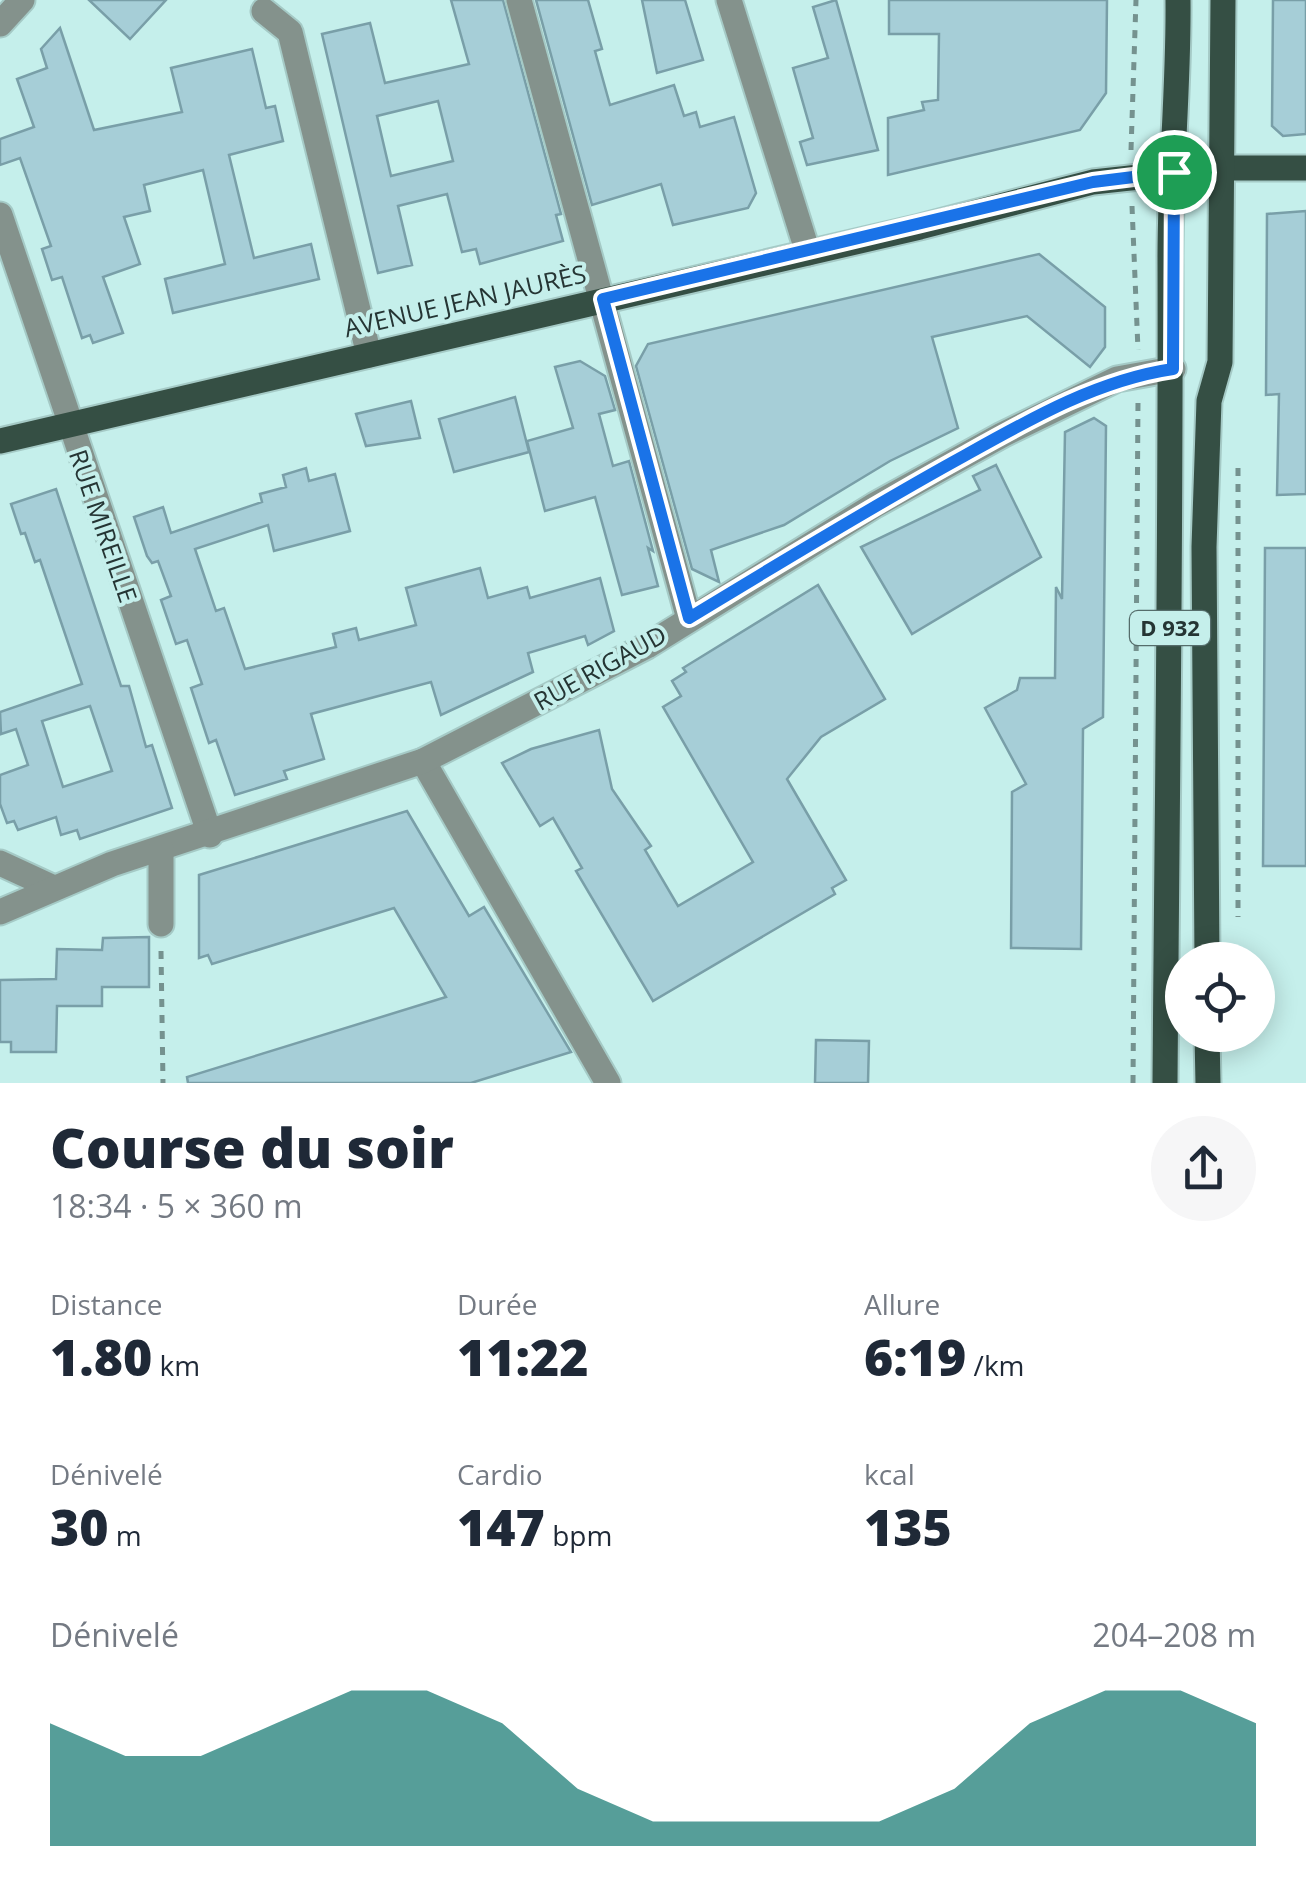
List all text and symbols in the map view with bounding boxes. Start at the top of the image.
pin [1132,130,1217,215]
icon: arrive [1147,145,1202,200]
street label: AVENUE JEAN JAURÈS [340,256,589,344]
street label: RUE MIREILLE [62,445,146,607]
road number: D 932 [1130,611,1210,645]
street label: RUE RIGAUD [527,617,672,718]
map controls [1165,942,1275,1052]
button: locate [1165,942,1275,1052]
text: Course du soir [50,1109,454,1184]
button: share [1151,1116,1256,1221]
text: 18:34 · 5 × 360 m [50,1184,303,1227]
text: Distance [50,1285,163,1323]
text: Durée [457,1285,537,1323]
text: Allure [864,1285,940,1323]
text: 1.80 [50,1323,152,1391]
text: 11:22 [457,1323,589,1391]
text: 6:19 [864,1323,966,1391]
text: km [152,1346,200,1384]
text: /km [966,1346,1025,1384]
text: Dénivelé [50,1455,163,1493]
text: Cardio [457,1455,543,1493]
text: kcal [864,1455,915,1493]
text: 30 [50,1493,109,1561]
text: 147 [457,1493,545,1561]
text: 135 [864,1493,952,1561]
text: m [109,1516,142,1554]
text: bpm [545,1516,612,1554]
text: Dénivelé [50,1613,179,1656]
text: 204–208 m [1092,1613,1256,1656]

